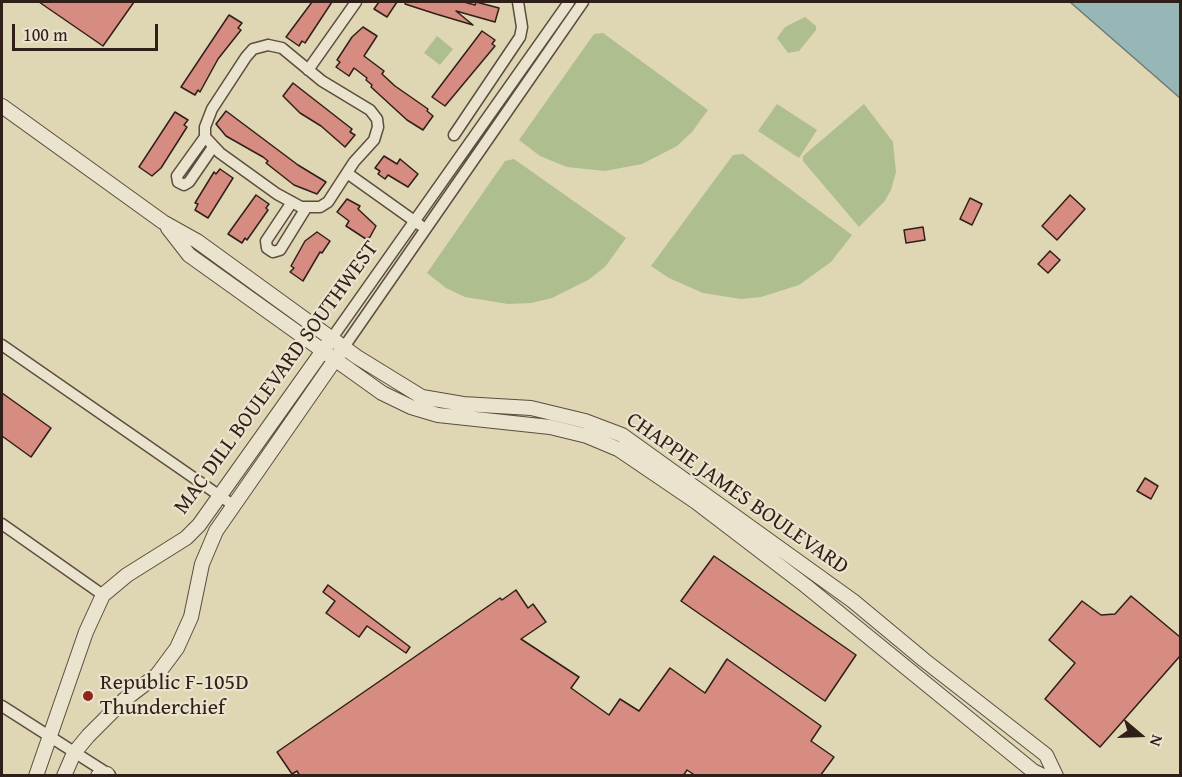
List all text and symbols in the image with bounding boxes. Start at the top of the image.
scale bar [15,12,160,50]
text: 100 m [23,21,68,48]
street label: MAC DILL BOULEVARD SOUTHWEST [169,236,385,520]
street label: CHAPPIE JAMES BOULEVARD [621,407,853,581]
place label: Republic F-105D Thunderchief [100,670,249,722]
marker: Republic F-105D Thunderchief [81,689,95,703]
north arrow [1110,705,1170,765]
text: N [1144,732,1170,750]

